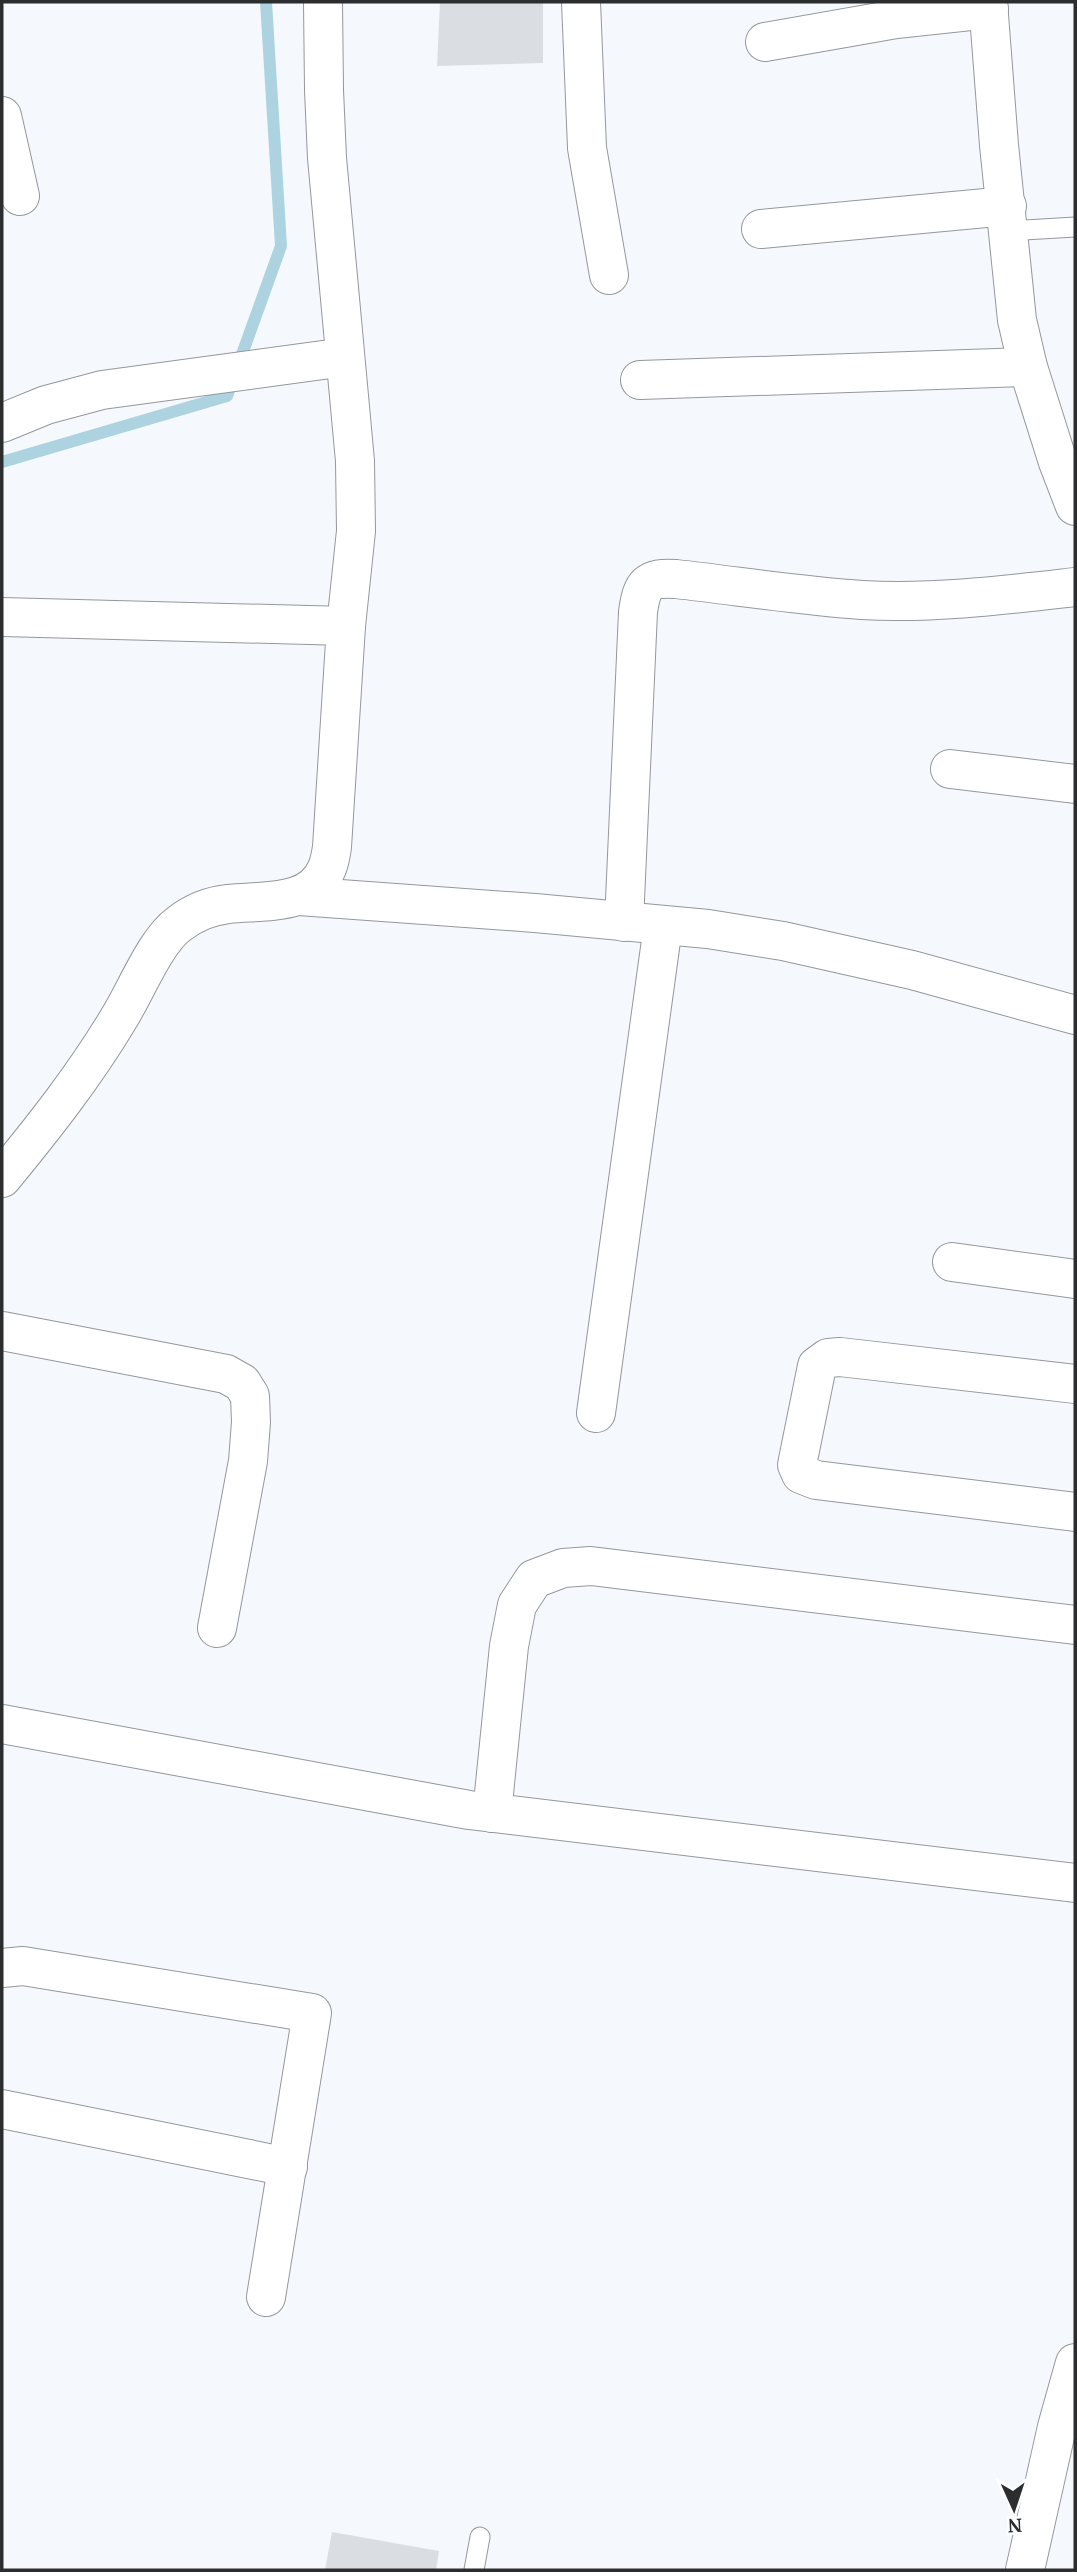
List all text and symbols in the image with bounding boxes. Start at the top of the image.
north arrow [979,2474,1049,2544]
text: N [1006,2514,1023,2539]

